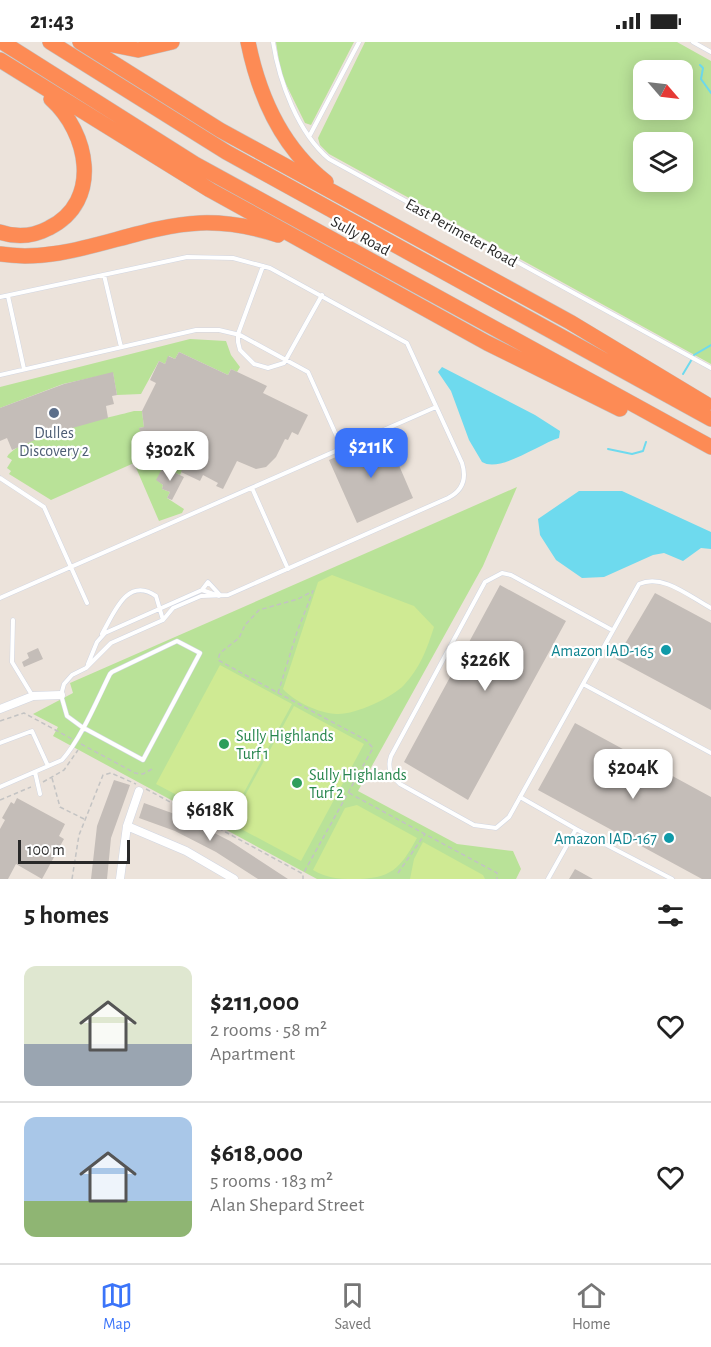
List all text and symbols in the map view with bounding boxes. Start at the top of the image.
text: 21:43 [30,10,74,32]
north arrow [633,60,693,120]
map controls [633,60,693,192]
button: layers [633,132,693,192]
street label: East Perimeter Road [403,196,520,270]
street label: Sully Road [328,213,393,259]
marker: Dulles Discovery 2 [47,406,61,420]
place label: Dulles Discovery 2 [19,425,89,460]
pin: $211K [329,428,413,479]
pin: $302K [128,431,212,482]
text: $211K [349,437,393,457]
text: $302K [145,440,195,460]
pin: $226K [443,641,527,692]
place label: Amazon IAD-165 [551,643,654,659]
marker: Amazon IAD-165 [659,643,673,657]
text: $226K [460,650,510,670]
place label: Sully Highlands Turf 1 [236,728,334,762]
marker: Sully Highlands Turf 1 [217,737,231,751]
pin: $204K [591,749,675,800]
text: $204K [608,758,658,778]
place label: Sully Highlands Turf 2 [309,767,407,801]
marker: Sully Highlands Turf 2 [290,776,304,790]
pin: $618K [168,791,252,842]
text: $618K [186,800,234,820]
place label: Amazon IAD-167 [554,831,657,847]
marker: Amazon IAD-167 [662,831,676,845]
scale bar [18,837,130,864]
text: 100 m [27,842,65,858]
icon: filters [654,899,687,932]
text: 5 homes [24,902,109,928]
text: $211,000 [210,989,299,1015]
icon: home [72,990,144,1062]
icon: heart [654,1010,687,1043]
text: 2 rooms · 58 m² [210,1020,327,1040]
text: Apartment [210,1044,295,1064]
text: $618,000 [210,1140,303,1166]
icon: home [72,1141,144,1213]
icon: heart [654,1161,687,1194]
text: 5 rooms · 183 m² [210,1171,333,1191]
text: Alan Shepard Street [210,1195,364,1215]
tab: Map [100,1279,133,1334]
tab: Saved [334,1279,371,1334]
tab: Home [572,1279,611,1334]

